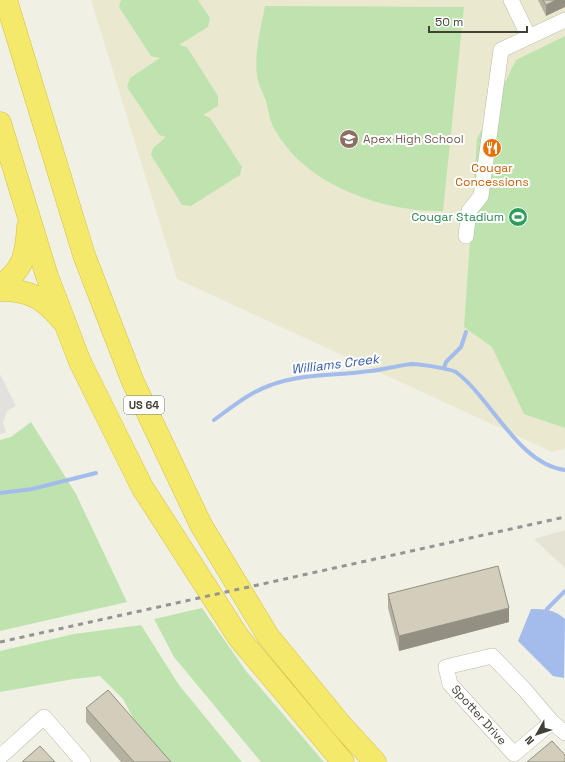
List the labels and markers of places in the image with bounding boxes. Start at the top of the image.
school or university icon: Apex High School [338,128,360,150]
place label: Apex High School [363,131,464,147]
restaurant icon: Cougar Concessions [481,137,503,159]
place label: Cougar Concessions [455,160,529,190]
sports icon: Cougar Stadium [507,206,529,228]
place label: Cougar Stadium [411,209,504,225]

